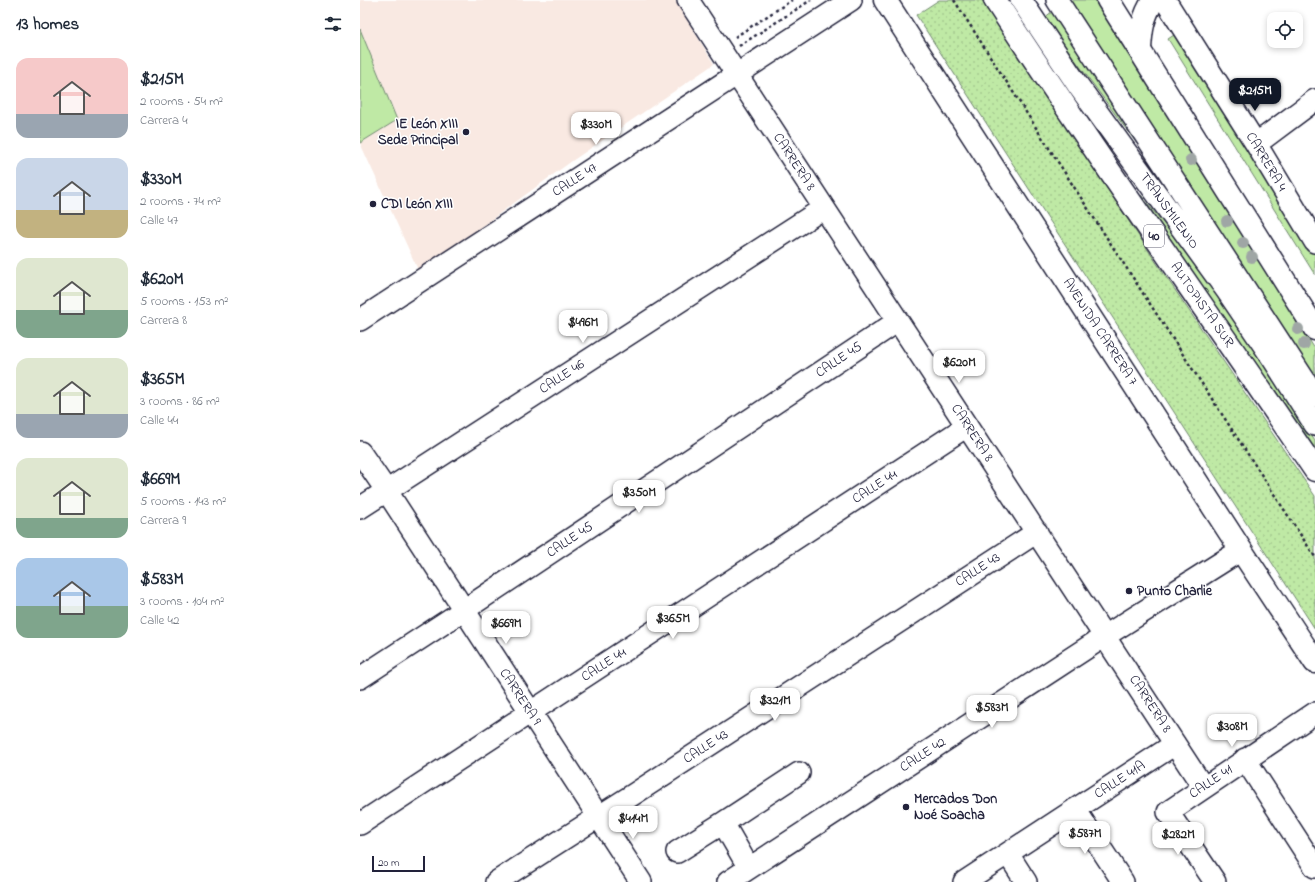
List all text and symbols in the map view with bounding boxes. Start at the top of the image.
text: 13 homes [16,12,79,37]
map controls [1267,12,1303,48]
button: locate [1267,12,1303,48]
icon: filters [322,13,344,35]
text: $215M [140,67,184,92]
icon: home [48,74,96,122]
pin: $215M [1227,78,1283,112]
text: $215M [1238,81,1272,100]
text: 2 rooms · 54 m² [140,92,223,111]
text: Carrera 4 [140,111,188,130]
pin: $330M [568,112,624,146]
place label: IE León XIII Sede Principal [378,114,459,151]
text: $330M [580,115,612,134]
marker: IE León XIII Sede Principal [461,127,471,137]
street label: CARRERA 4 [1240,128,1292,196]
street label: CARRERA 8 [767,129,821,195]
street label: CALLE 47 [548,157,602,202]
text: $330M [140,167,182,192]
street label: TRANSMILENIO [1134,168,1204,254]
icon: home [48,174,96,222]
text: 2 rooms · 74 m² [140,192,221,211]
place label: CDI León XIII [381,194,453,215]
marker: CDI León XIII [368,199,378,209]
text: Calle 47 [140,211,178,230]
road number: 40 [1144,225,1164,247]
street label: AUTOPISTA SUR [1165,258,1239,352]
text: $620M [140,267,184,292]
icon: home [48,274,96,322]
street label: AVENIDA CARRERA 7 [1057,274,1143,390]
text: 5 rooms · 153 m² [140,292,228,311]
pin: $496M [555,310,611,344]
text: Carrera 8 [140,311,187,330]
text: $496M [568,313,598,332]
street label: CALLE 45 [811,337,867,383]
pin: $620M [931,350,987,384]
text: $620M [942,353,976,372]
street label: CALLE 46 [535,354,589,400]
text: $365M [140,367,185,392]
icon: home [48,374,96,422]
text: 3 rooms · 86 m² [140,392,220,411]
street label: CARRERA 8 [945,400,999,466]
text: Calle 44 [140,411,178,430]
street label: CALLE 44 [848,464,902,509]
text: $669M [140,467,181,492]
icon: home [48,474,96,522]
pin: $350M [611,480,667,514]
text: $350M [622,483,656,502]
text: 5 rooms · 143 m² [140,492,226,511]
text: Carrera 9 [140,511,186,530]
street label: CALLE 45 [542,517,598,563]
street label: CALLE 43 [951,547,1005,592]
text: $583M [140,567,184,592]
icon: home [48,574,96,622]
place label: Punto Charlie [1137,581,1213,602]
marker: Punto Charlie [1124,586,1134,596]
text: 3 rooms · 104 m² [140,592,224,611]
pin: $365M [645,606,701,640]
text: $365M [656,609,690,628]
text: Calle 42 [140,611,179,630]
pin: $669M [478,611,534,645]
text: $669M [490,614,522,633]
street label: CALLE 44 [577,642,631,687]
street label: CARRERA 9 [494,664,547,730]
street label: CARRERA 8 [1123,671,1177,737]
pin: $321M [747,688,803,722]
text: $321M [759,691,791,710]
pin: $583M [964,695,1020,729]
text: $583M [975,698,1009,717]
pin: $308M [1204,714,1260,748]
text: $308M [1216,717,1248,736]
street label: CALLE 43 [679,724,733,769]
street label: CALLE 42 [896,732,950,778]
street label: CALLE 41A [1090,756,1150,804]
street label: CALLE 41 [1185,759,1238,804]
place label: Mercados Don Noé Soacha [914,789,997,826]
marker: Mercados Don Noé Soacha [901,802,911,812]
pin: $414M [605,806,661,840]
text: $414M [618,809,648,828]
pin: $587M [1057,821,1113,855]
pin: $282M [1150,822,1206,856]
text: $587M [1068,824,1102,843]
text: $282M [1161,825,1195,844]
scale bar [372,854,425,873]
text: 20 m [378,855,400,871]

